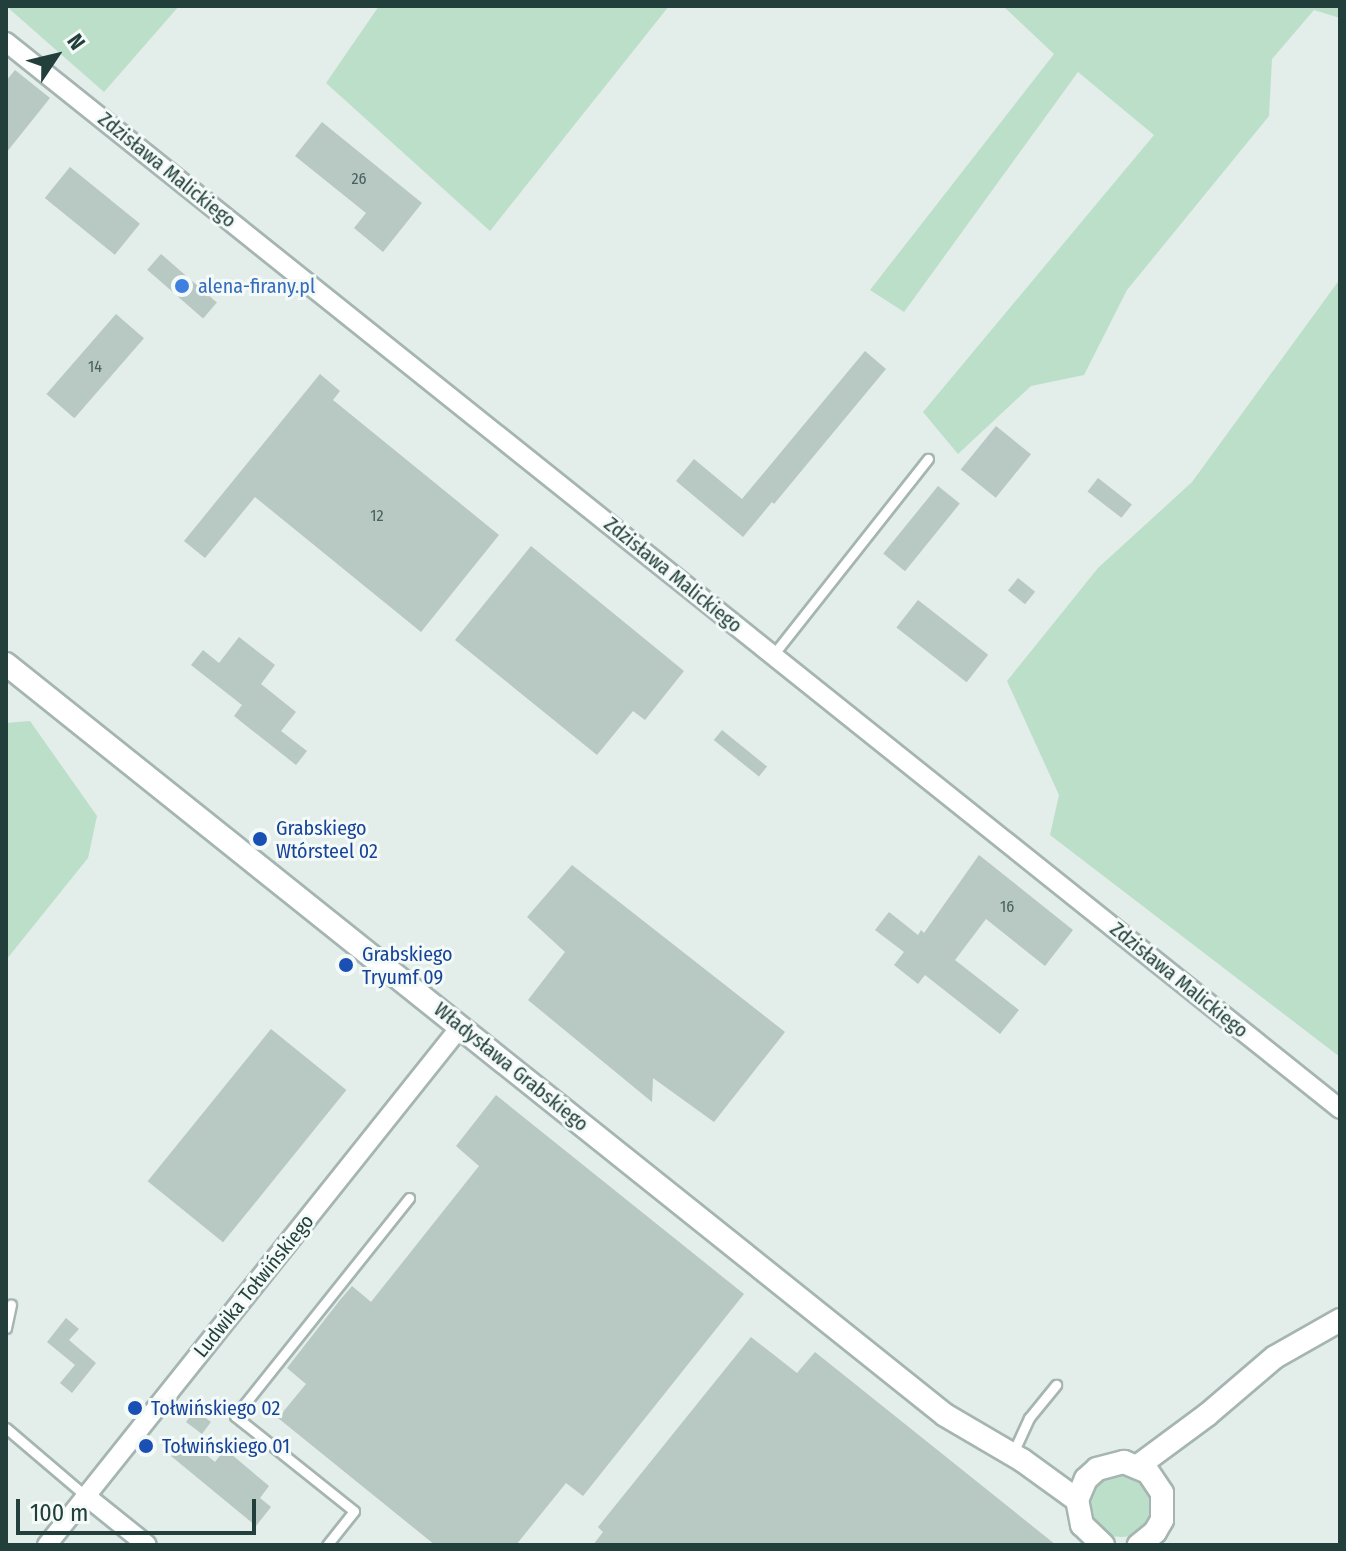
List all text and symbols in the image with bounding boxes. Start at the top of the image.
north arrow [16,16,96,96]
text: N [61,29,91,55]
street label: Zdzisława Malickiego [93,107,241,233]
house number: 26 [352,169,366,189]
place label: alena-firany.pl [198,274,315,298]
marker: alena-firany.pl [173,277,191,295]
house number: 14 [88,357,102,377]
house number: 12 [370,506,384,526]
street label: Zdzisława Malickiego [599,512,747,638]
place label: Grabskiego Wtórsteel 02 [276,816,378,863]
marker: Grabskiego Wtórsteel 02 [251,830,269,848]
house number: 16 [1000,897,1014,917]
street label: Zdzisława Malickiego [1105,917,1253,1043]
place label: Grabskiego Tryumf 09 [362,942,453,989]
marker: Grabskiego Tryumf 09 [337,956,355,974]
street label: Władysława Grabskiego [429,997,593,1137]
street label: Ludwika Tołwińskiego [189,1210,319,1362]
place label: Tołwińskiego 02 [151,1396,280,1420]
marker: Tołwińskiego 02 [126,1399,144,1417]
place label: Tołwińskiego 01 [162,1434,290,1458]
marker: Tołwińskiego 01 [137,1437,155,1455]
scale bar [20,1483,260,1533]
text: 100 m [30,1499,88,1527]

